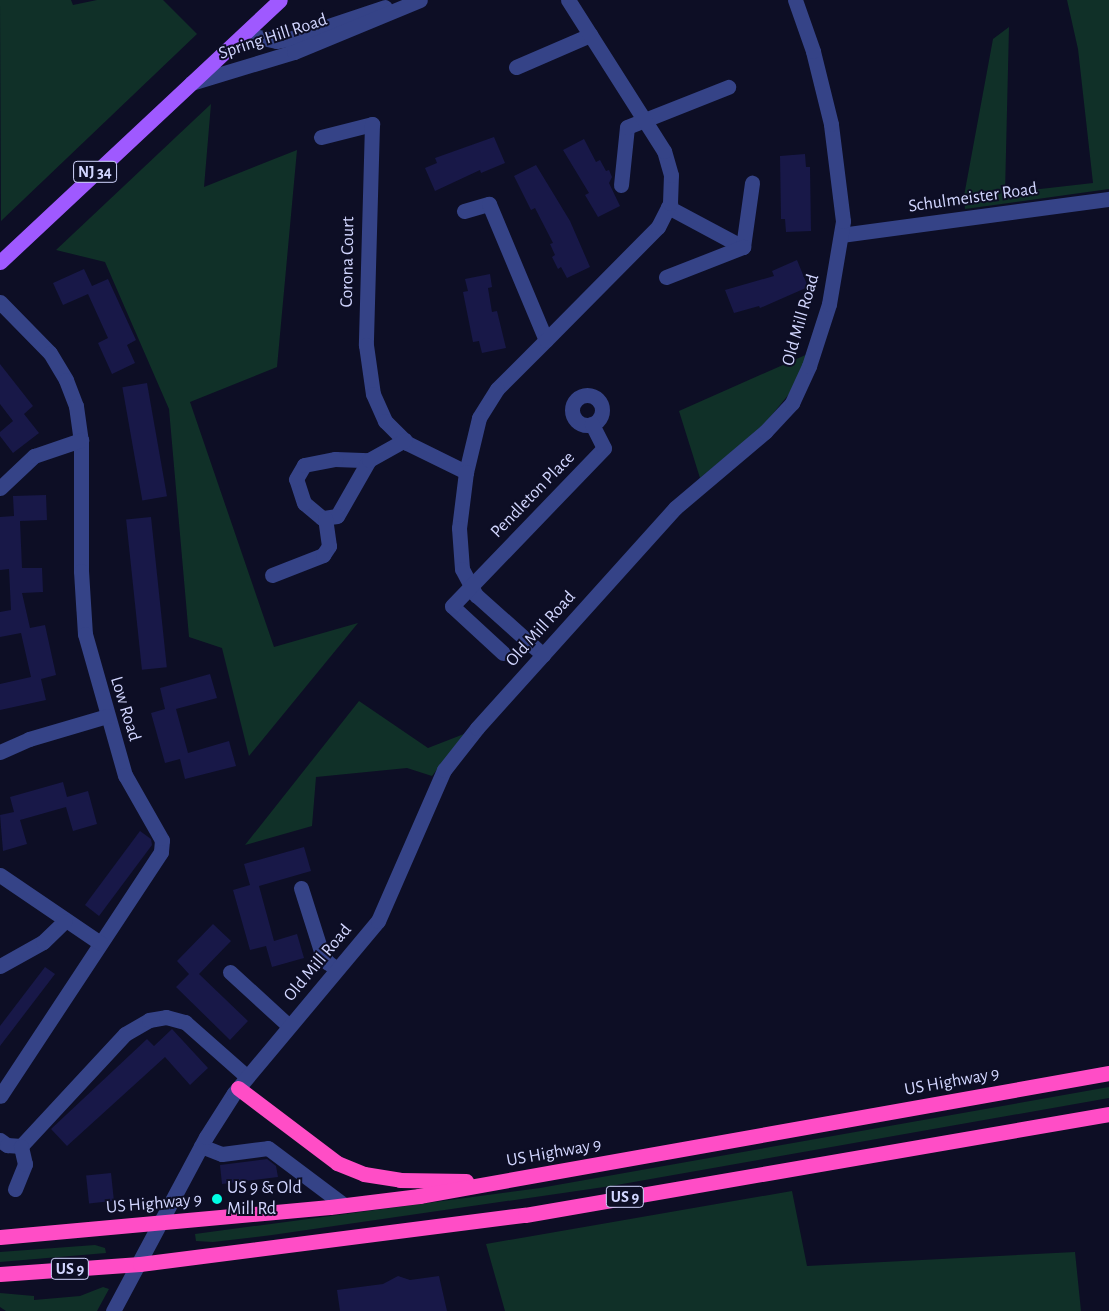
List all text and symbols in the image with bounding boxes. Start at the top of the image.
street label: Spring Hill Road [216,9,330,65]
road number: NJ 34 [72,158,118,186]
street label: Schulmeister Road [907,178,1039,218]
street label: Corona Court [336,216,360,308]
street label: Old Mill Road [778,272,824,368]
street label: Pendleton Place [486,447,580,543]
street label: Old Mill Road [501,587,581,671]
street label: Low Road [105,674,145,744]
street label: Old Mill Road [279,920,357,1006]
street label: US Highway 9 [903,1063,1001,1101]
street label: US Highway 9 [505,1134,603,1172]
place label: US 9 & Old Mill Rd [227,1178,302,1220]
road number: US 9 [605,1184,645,1210]
street label: US Highway 9 [105,1189,203,1219]
marker: US 9 & Old Mill Rd [211,1193,223,1205]
road number: US 9 [50,1256,90,1282]

